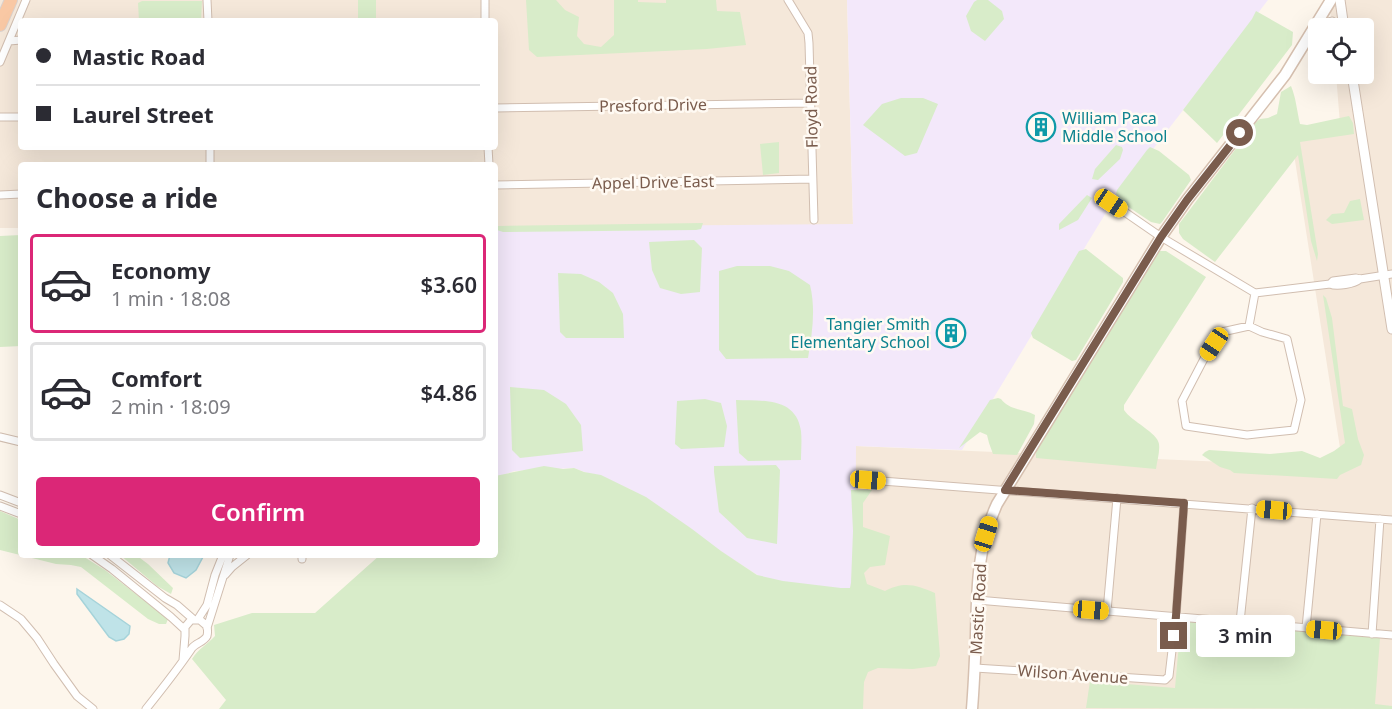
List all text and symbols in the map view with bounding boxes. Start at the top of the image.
map controls [1308,18,1374,84]
button: locate [1308,18,1374,84]
text: Mastic Road [72,41,205,71]
street label: Floyd Road [799,66,823,148]
street label: Presford Drive [599,93,707,117]
text: Laurel Street [72,99,213,129]
place label: William Paca Middle School [1062,107,1167,147]
building icon: William Paca Middle School [1025,111,1057,143]
route start [1226,119,1253,146]
street label: Appel Drive East [592,170,715,194]
text: Choose a ride [36,179,218,216]
car [1091,185,1131,221]
text: Economy [111,255,210,285]
icon: car [39,257,93,311]
text: $3.60 [421,269,477,299]
text: 1 min · 18:08 [111,285,231,312]
place label: Tangier Smith Elementary School [791,313,930,353]
building icon: Tangier Smith Elementary School [935,317,967,349]
car [1196,324,1232,364]
text: Comfort [111,363,202,393]
icon: car [39,365,93,419]
text: $4.86 [421,377,477,407]
text: 2 min · 18:09 [111,393,231,420]
car [849,470,887,490]
button: Confirm [36,477,480,546]
car [1255,499,1293,521]
car [972,514,1000,554]
street label: Mastic Road [965,563,991,655]
car [1072,599,1110,621]
callout: 3 min [1195,615,1294,657]
car [1305,619,1343,641]
route end [1160,622,1187,649]
text: 3 min [1218,622,1273,649]
street label: Wilson Avenue [1017,659,1129,689]

